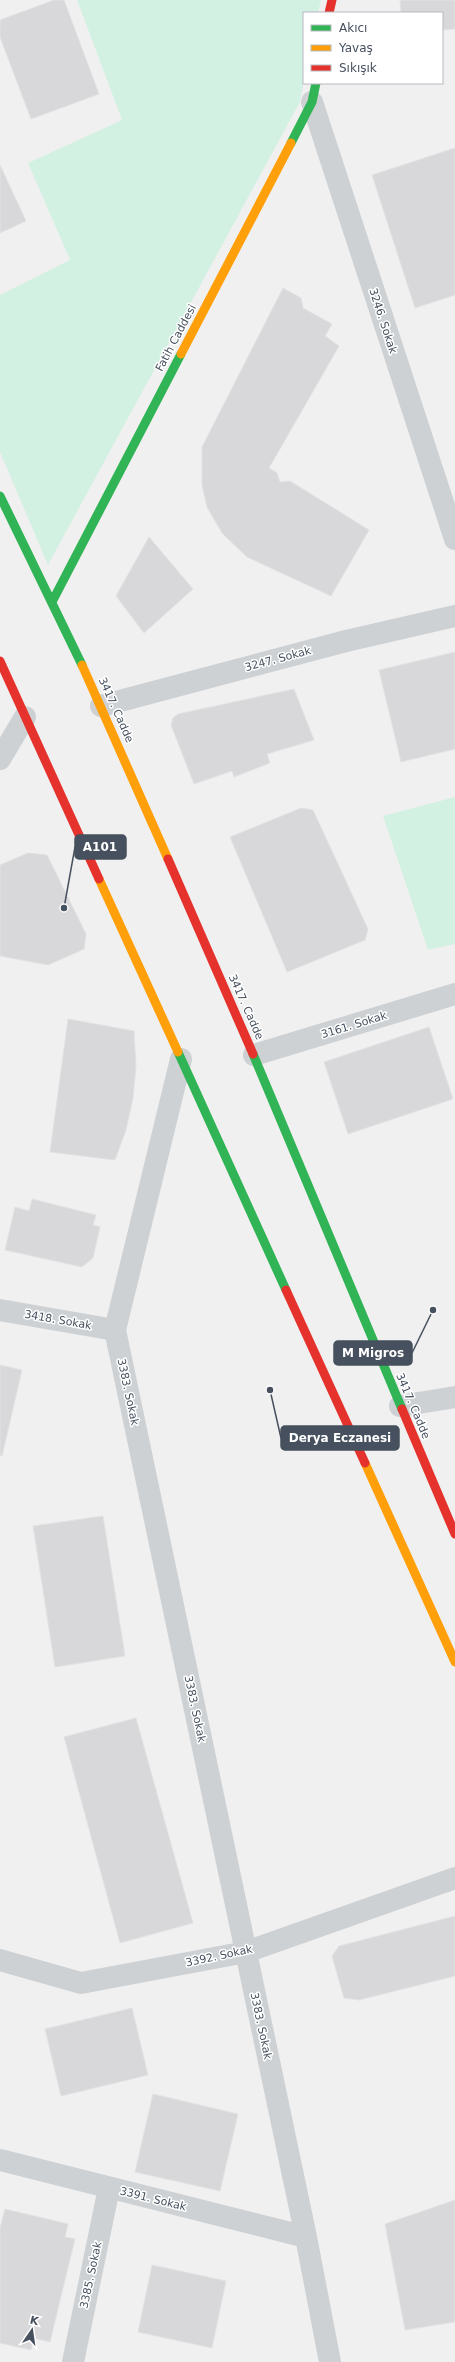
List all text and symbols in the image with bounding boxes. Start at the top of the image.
legend [303,12,443,84]
text: Akıcı [339,21,367,35]
text: Yavaş [338,41,373,55]
text: Sıkışık [339,61,377,75]
street label: 3246. Sokak [366,287,400,356]
street label: Fatih Caddesi [153,302,199,374]
street label: 3247. Sokak [243,644,313,674]
street label: 3417. Cadde [96,675,136,745]
callout: A101 [75,835,126,859]
text: A101 [83,840,117,854]
street label: 3417. Cadde [226,972,266,1042]
street label: 3161. Sokak [320,1009,389,1041]
street label: 3418. Sokak [23,1308,93,1332]
callout: M Migros [334,1341,412,1365]
text: M Migros [342,1346,404,1360]
street label: 3383. Sokak [115,1357,142,1427]
street label: 3417. Cadde [393,1371,433,1441]
callout: Derya Eczanesi [281,1426,399,1450]
text: Derya Eczanesi [289,1431,391,1445]
street label: 3383. Sokak [182,1674,209,1744]
street label: 3392. Sokak [184,1942,254,1969]
street label: 3383. Sokak [248,1991,275,2061]
street label: 3391. Sokak [118,2184,188,2214]
street label: 3385. Sokak [78,2240,105,2310]
north arrow [12,2310,52,2350]
text: K [29,2313,40,2328]

